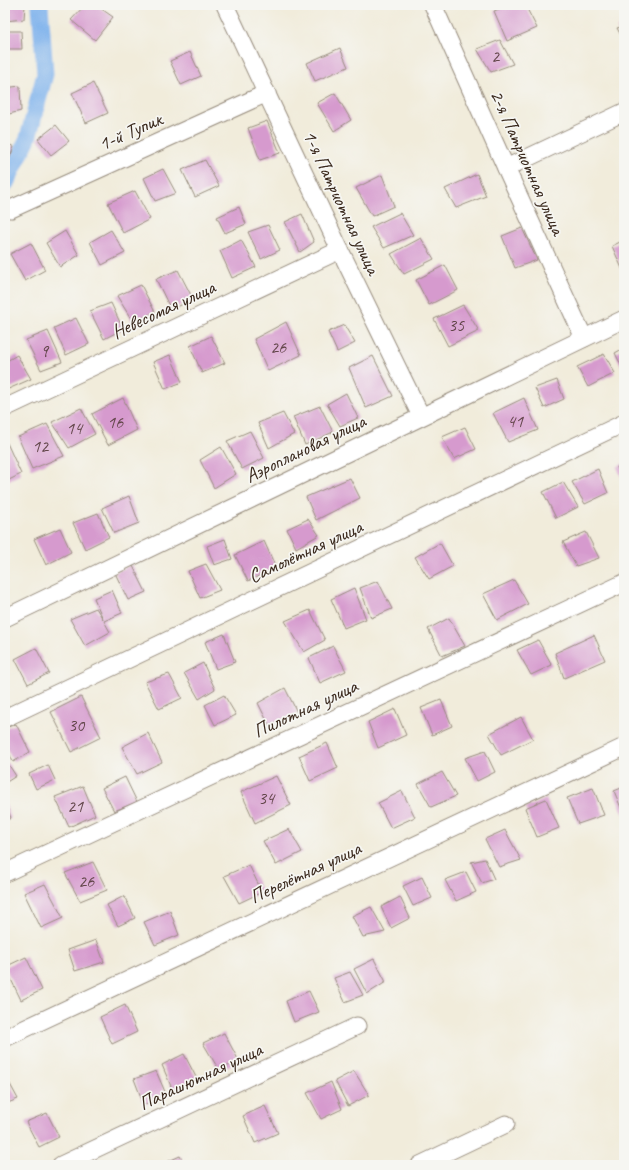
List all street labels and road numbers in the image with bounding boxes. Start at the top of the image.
street label: 2-я Патриотная улица [484,86,572,240]
street label: 1-й Тупик [94,106,167,157]
street label: 1-я Патриотная улица [297,126,387,280]
street label: Невесомая улица [107,274,221,344]
street label: Аэроплановая улица [241,408,371,488]
street label: Самолётная улица [244,513,368,589]
street label: Пилотная улица [249,673,362,743]
street label: Перелётная улица [246,835,367,909]
street label: Парашютная улица [134,1036,268,1116]

